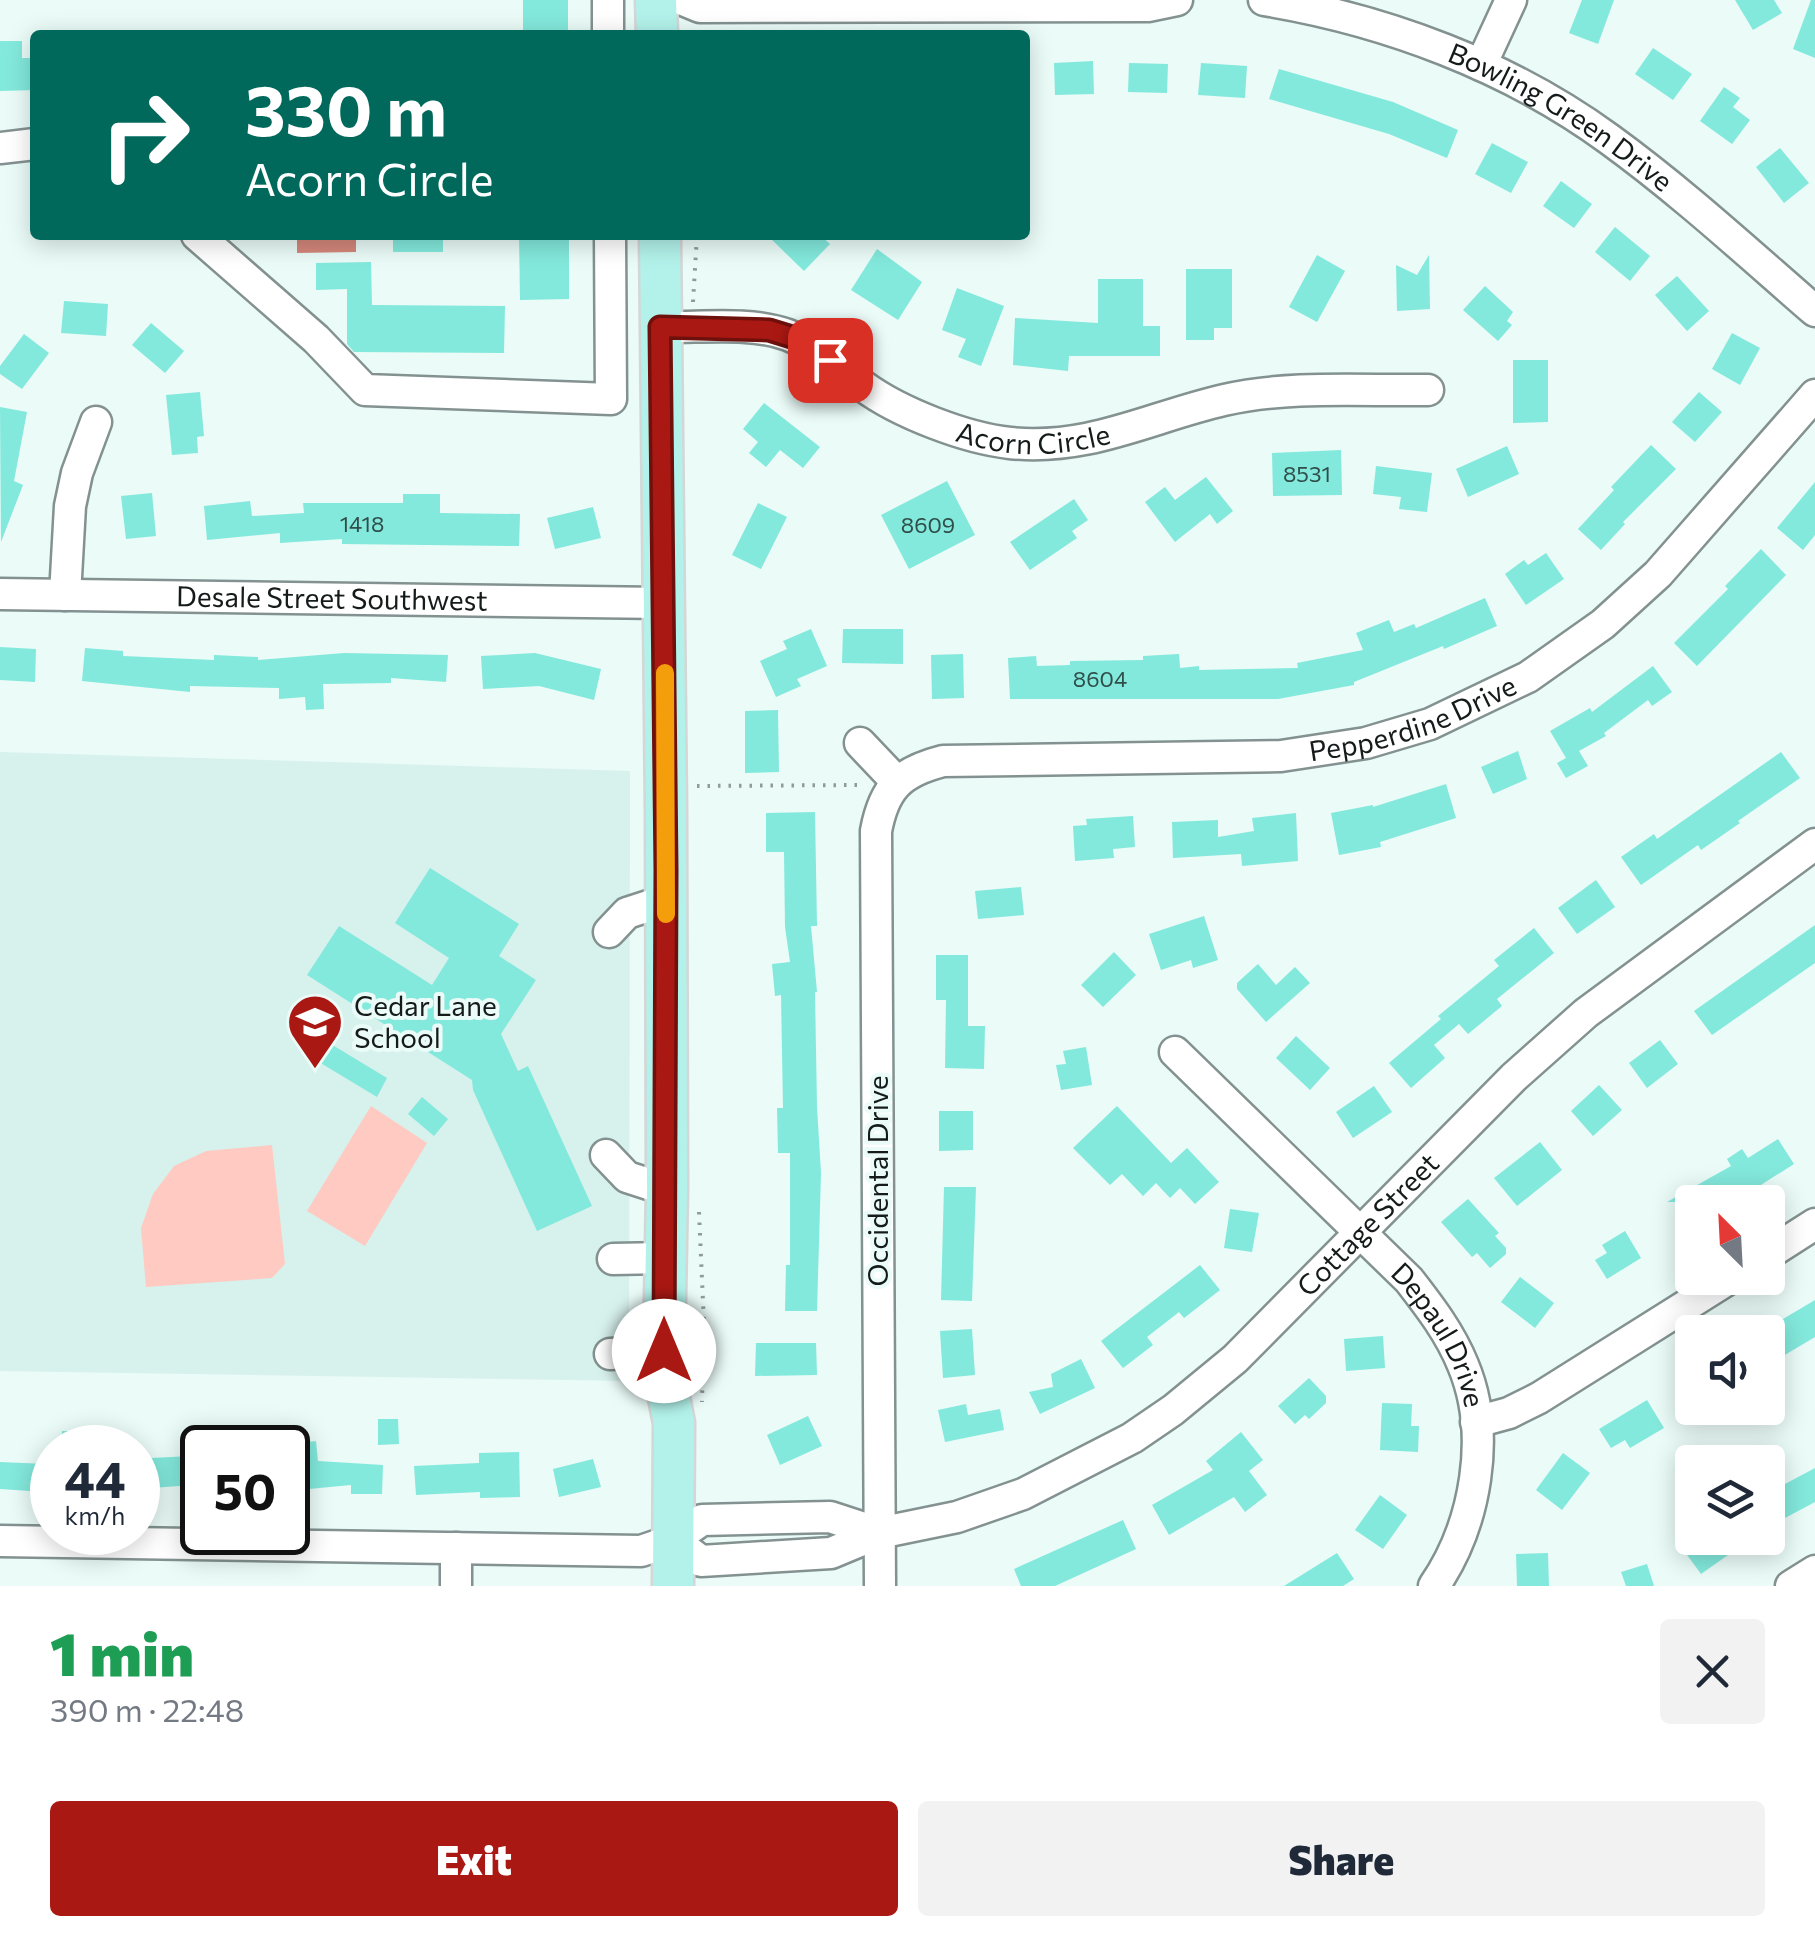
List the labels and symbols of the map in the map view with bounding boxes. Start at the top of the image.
street label: Bowling Green Drive [1444,35,1680,198]
pin [788,318,873,403]
street label: Acorn Circle [953,414,1113,460]
house number: 8531 [1283,460,1331,487]
house number: 1418 [340,510,384,537]
house number: 8609 [901,511,955,538]
street label: Desale Street Southwest [176,578,488,617]
house number: 8604 [1073,665,1127,692]
street label: Pepperdine Drive [1306,667,1521,768]
place label: Cedar Lane School [354,988,497,1054]
school or university icon: Cedar Lane School [285,992,345,1071]
street label: Occidental Drive [860,1076,894,1287]
street label: Cottage Street [1289,1145,1445,1303]
north arrow [1675,1185,1785,1295]
street label: Depaul Drive [1385,1255,1493,1410]
position arrow [612,1299,716,1403]
speed limit sign: 50 [180,1425,310,1555]

